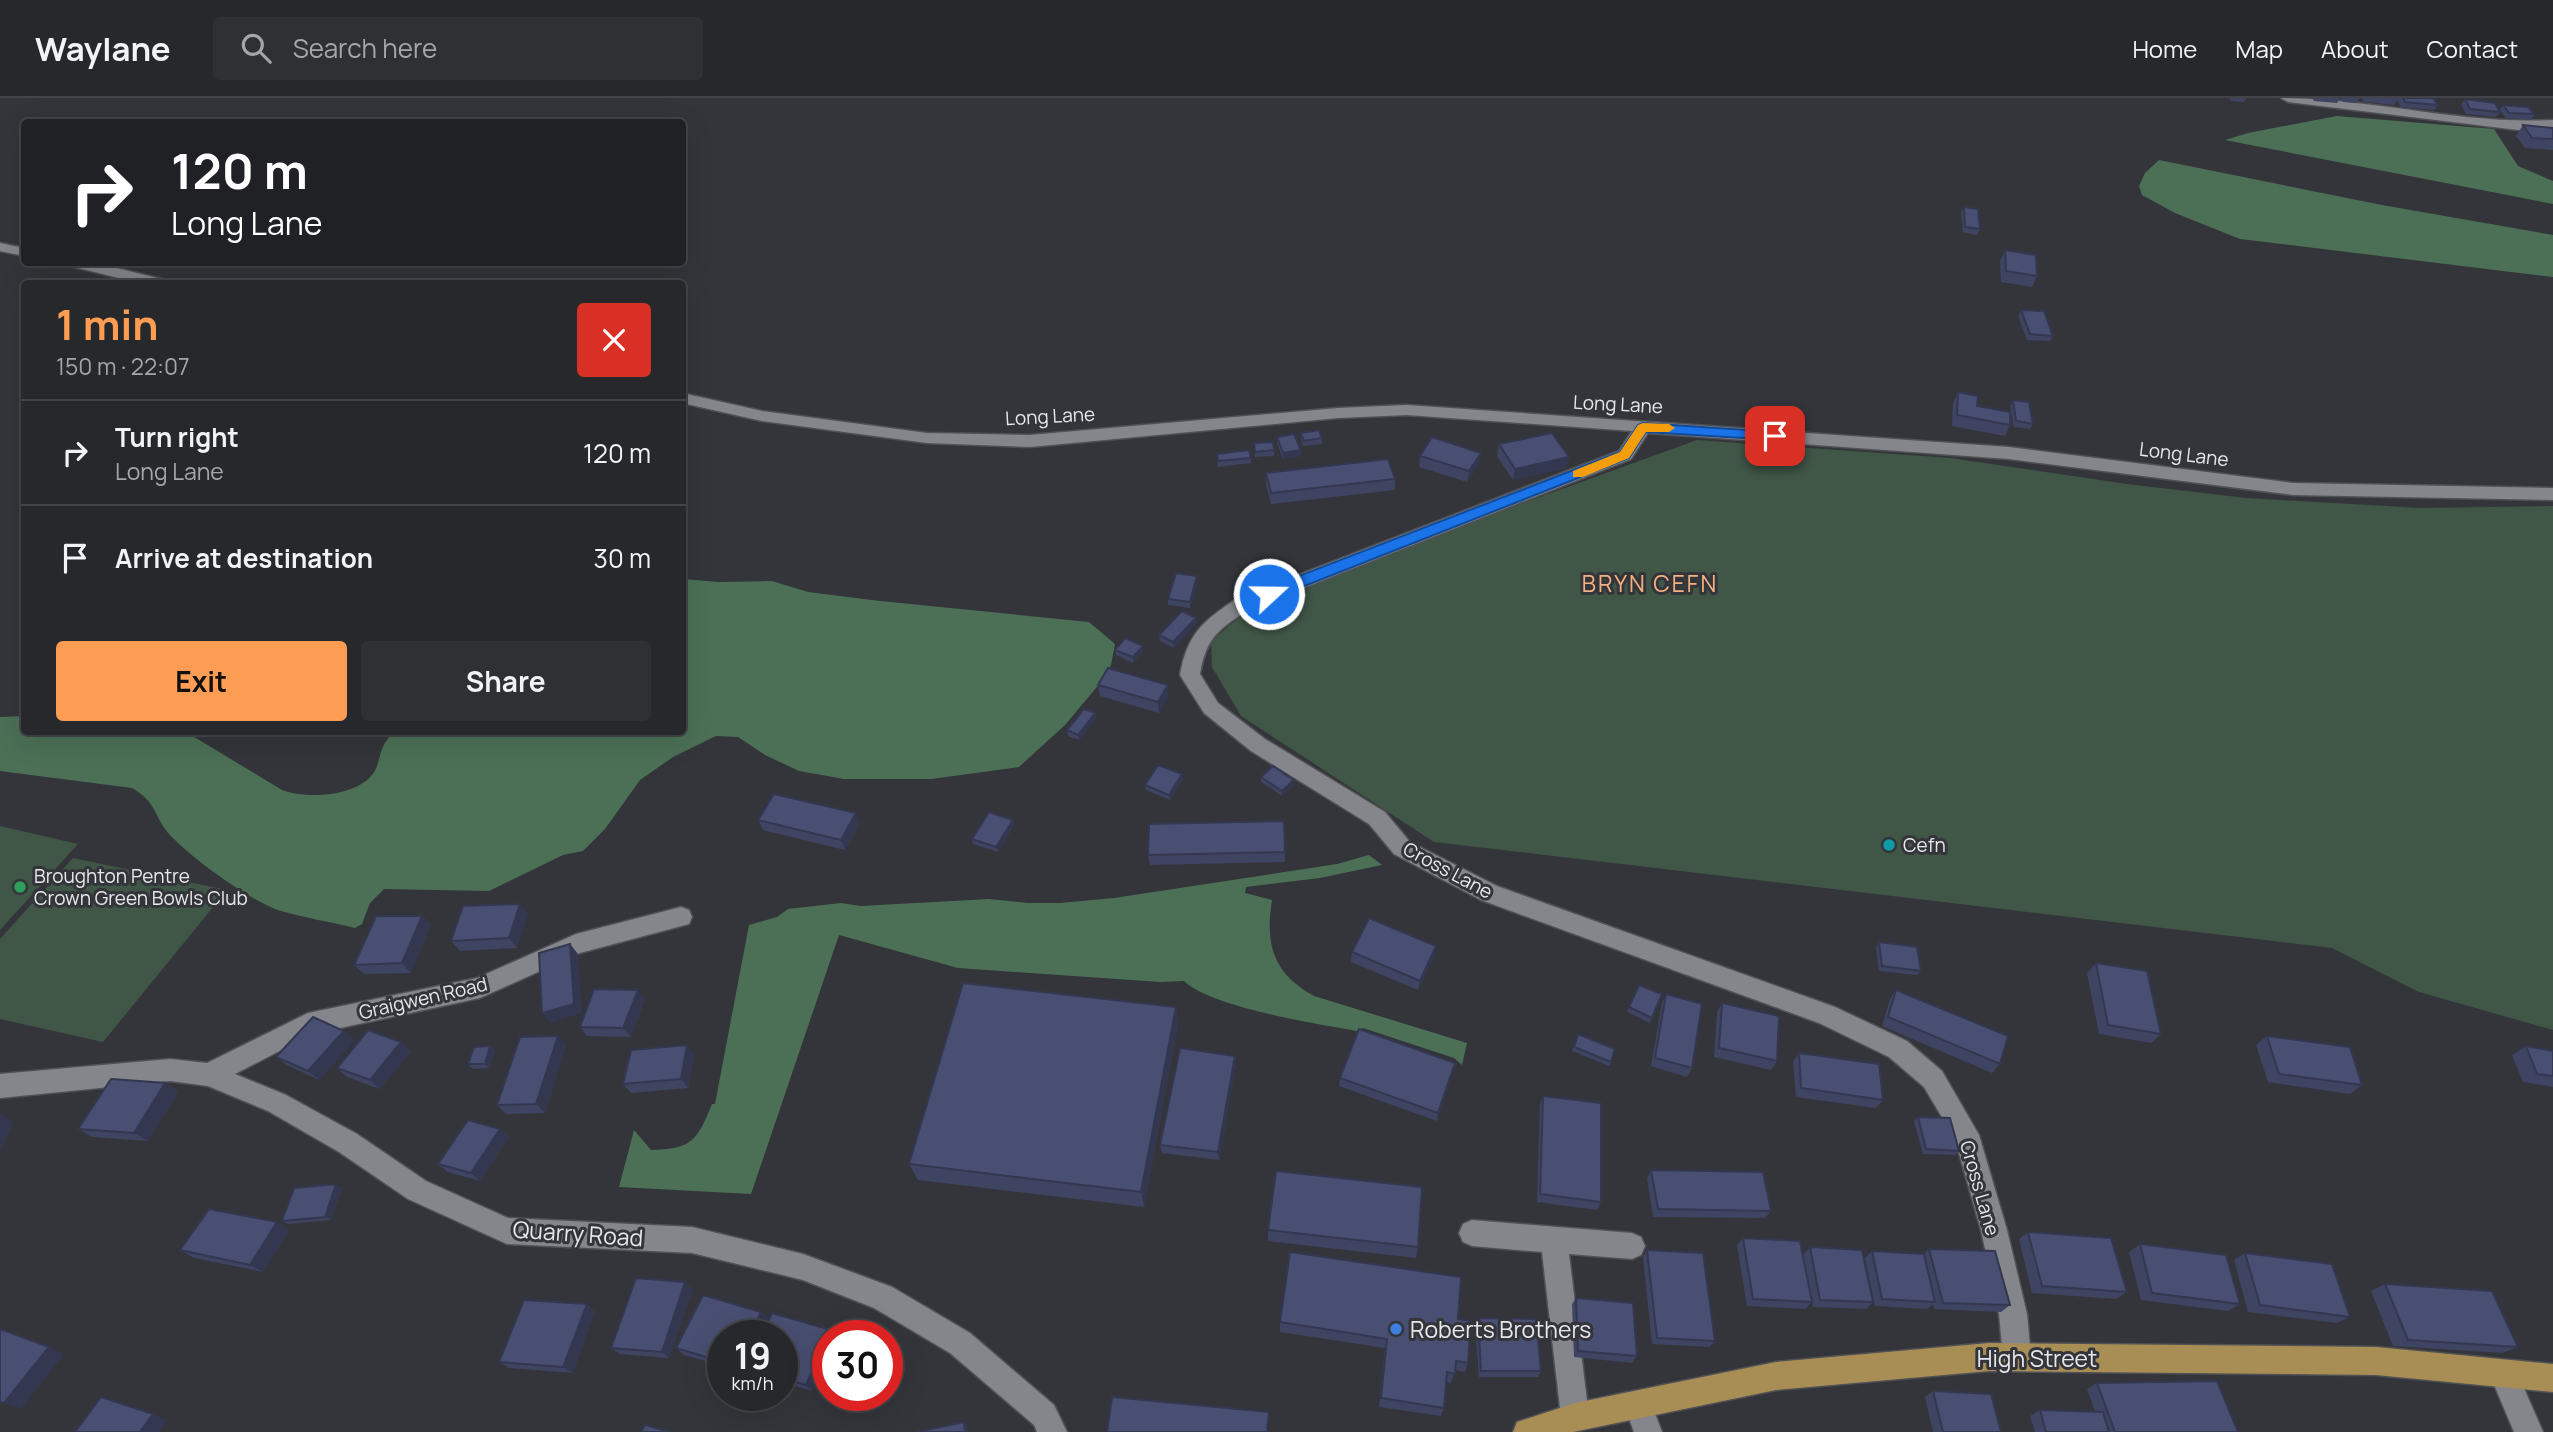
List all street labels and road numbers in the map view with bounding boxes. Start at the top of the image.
street label: Long Lane [1572,389,1664,419]
street label: Long Lane [1004,401,1096,431]
street label: Long Lane [2138,436,2230,472]
street label: Cross Lane [1399,836,1497,904]
street label: Graigwen Road [356,971,490,1025]
street label: Cross Lane [1954,1137,2006,1239]
street label: Quarry Road [512,1212,644,1254]
street label: High Street [1977,1342,2097,1374]

